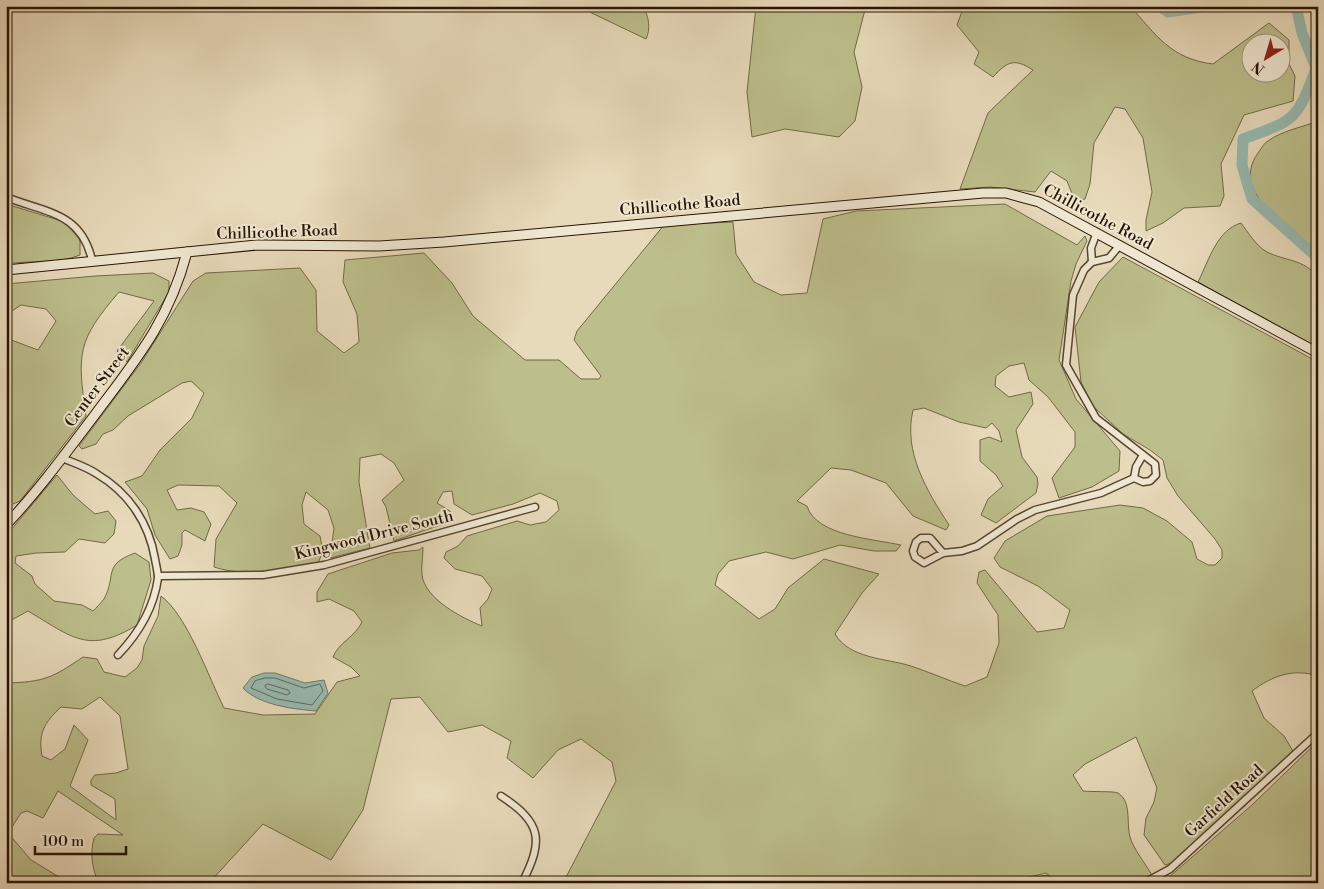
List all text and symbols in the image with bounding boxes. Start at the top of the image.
north arrow [1242,32,1292,82]
text: N [1249,57,1269,78]
street label: Chillicothe Road [1040,180,1156,254]
street label: Chillicothe Road [619,190,741,220]
street label: Chillicothe Road [216,220,338,244]
street label: Center Street [60,342,134,431]
street label: Kingwood Drive South [293,506,456,564]
street label: Garfield Road [1180,760,1268,842]
scale bar [35,824,126,856]
text: 100 m [42,832,84,851]

